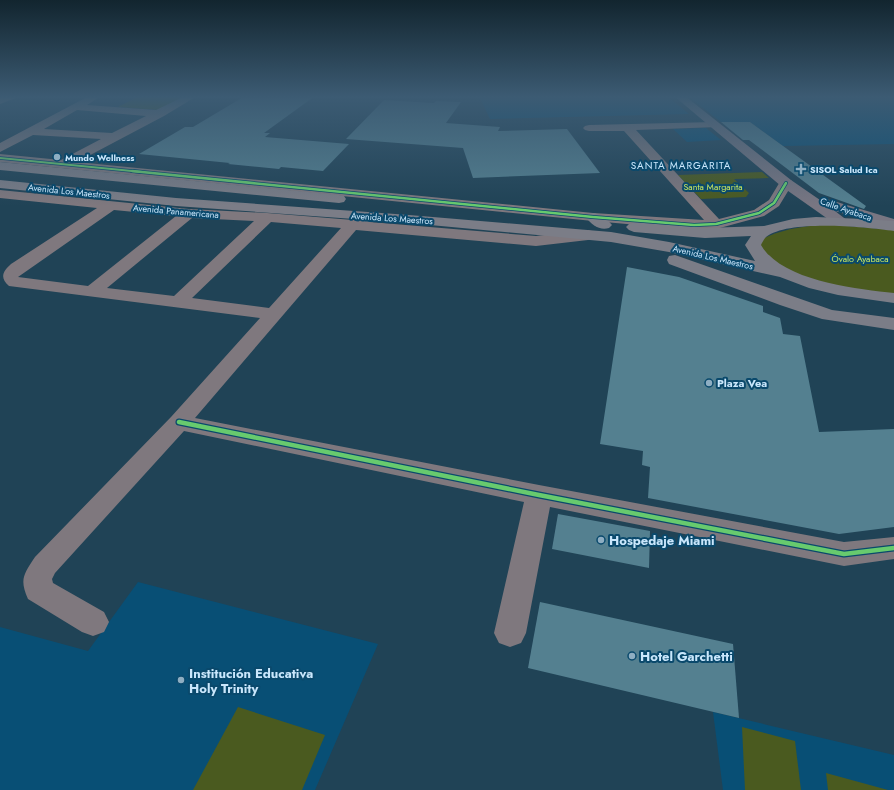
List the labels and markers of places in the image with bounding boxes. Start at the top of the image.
place label: Mundo Wellness [65,151,134,164]
marker: Mundo Wellness [52,152,62,162]
marker: SISOL Salud Ica [795,163,807,175]
place label: SISOL Salud Ica [810,163,878,176]
place label: Plaza Vea [717,375,767,391]
marker: Plaza Vea [704,378,714,388]
place label: Hospedaje Miami [609,531,715,550]
marker: Hospedaje Miami [596,535,606,545]
place label: Hotel Garchetti [640,647,733,666]
marker: Hotel Garchetti [627,651,637,661]
place label: Institución Educativa Holy Trinity [189,664,313,698]
marker: Institución Educativa Holy Trinity [176,675,186,685]

